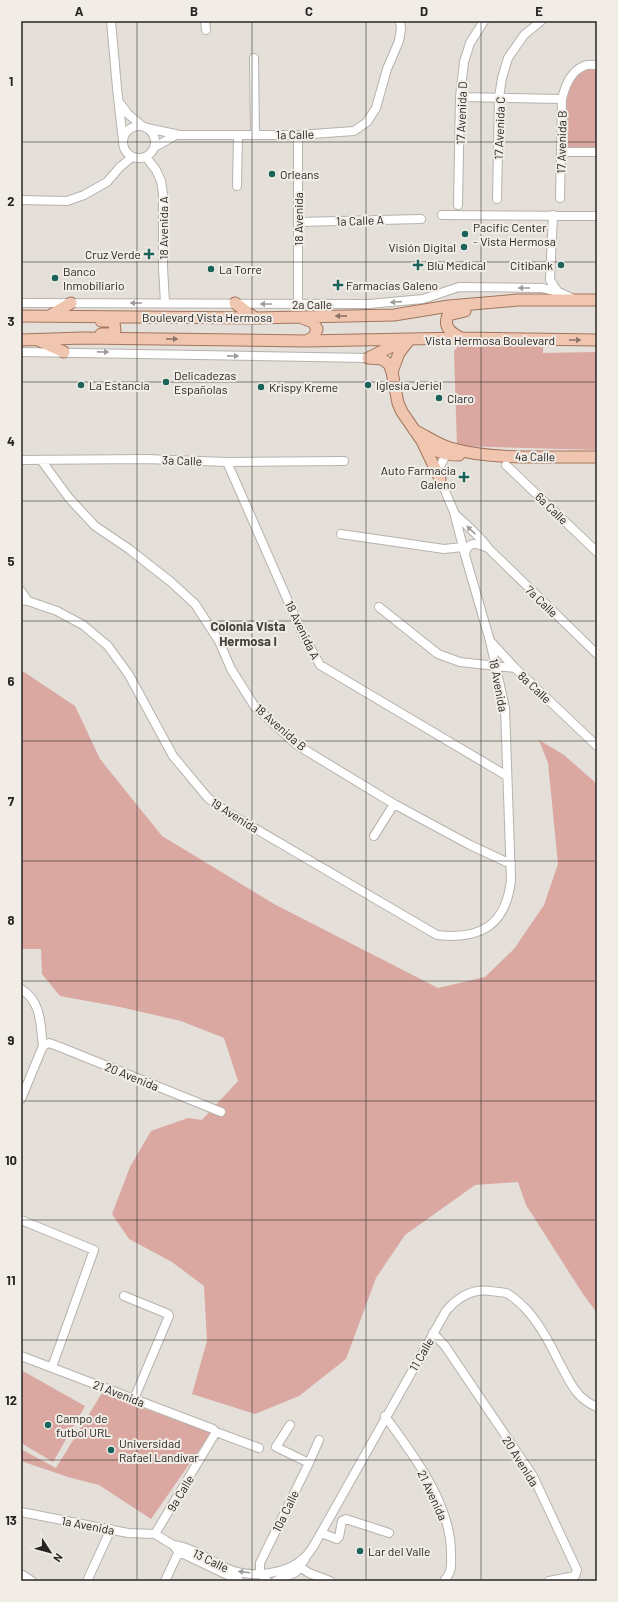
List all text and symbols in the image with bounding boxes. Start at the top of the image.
text: A [75,3,84,19]
text: B [190,3,198,19]
text: C [305,3,313,19]
text: D [420,3,428,19]
text: E [535,3,543,19]
text: 1 [9,73,13,89]
street label: 17 Avenida D [453,81,469,145]
street label: 17 Avenida C [491,96,507,160]
street label: 17 Avenida B [553,110,569,174]
street label: 1a Calle [276,127,314,141]
place label: Orleans [280,167,320,181]
marker: Orleans [267,169,277,179]
street label: 18 Avenida [291,192,305,246]
text: 2 [7,193,15,209]
street label: 18 Avenida A [156,196,170,260]
street label: 1a Calle A [336,212,384,228]
place label: Pacific Center - Vista Hermosa [473,220,556,248]
marker: Pacific Center - Vista Hermosa [460,229,470,239]
place label: Visión Digital [389,240,456,254]
marker: Visión Digital [459,242,469,252]
place label: Cruz Verde [85,247,141,261]
marker: Cruz Verde [144,249,154,259]
place label: Blu Medical [427,258,486,272]
place label: Citibank [510,258,553,272]
marker: Blu Medical [412,259,424,271]
marker: Citibank [556,260,566,270]
place label: La Torre [219,262,262,276]
place label: Banco Inmobiliario [63,264,125,292]
marker: La Torre [206,264,216,274]
marker: Banco Inmobiliario [50,273,60,283]
place label: Farmacias Galeno [346,278,438,292]
marker: Farmacias Galeno [333,280,343,290]
one-way arrow [517,285,530,291]
street label: 2a Calle [292,297,332,311]
one-way arrow [390,299,402,306]
one-way arrow [129,300,142,306]
one-way arrow [259,301,272,307]
street label: Boulevard Vista Hermosa [142,310,272,324]
text: 3 [7,313,15,329]
one-way arrow [334,313,347,319]
street label: Vista Hermosa Boulevard [425,333,555,347]
one-way arrow [166,336,178,343]
one-way arrow [569,337,582,343]
one-way arrow [97,349,109,356]
one-way arrow [227,352,239,359]
place label: Delicadezas Españolas [174,368,236,396]
marker: Delicadezas Españolas [161,377,171,387]
place label: La Estancia [89,378,150,392]
place label: Iglesia Jeriel [376,378,442,392]
marker: La Estancia [76,380,86,390]
place label: Krispy Kreme [269,380,338,394]
marker: Iglesia Jeriel [363,380,373,390]
marker: Krispy Kreme [256,382,266,392]
place label: Claro [447,391,474,405]
marker: Claro [434,393,444,403]
text: 4 [7,433,15,449]
street label: 4a Calle [515,449,555,463]
street label: 3a Calle [162,452,202,468]
place label: Auto Farmacia Galeno [381,463,456,491]
marker: Auto Farmacia Galeno [459,472,469,482]
street label: 6a Calle [533,489,571,527]
one-way arrow [466,525,476,535]
text: 5 [7,553,15,569]
street label: 7a Calle [523,582,561,620]
street label: 18 Avenida A [283,598,323,662]
district label: Colonia Vista Hermosa I [210,618,286,649]
street label: 18 Avenida [487,657,511,713]
street label: 8a Calle [516,668,554,706]
text: 6 [8,673,15,689]
street label: 18 Avenida B [252,701,310,753]
text: 7 [8,793,15,809]
street label: 19 Avenida [208,795,262,835]
text: 8 [7,912,15,928]
text: 9 [8,1032,15,1048]
street label: 20 Avenida [103,1059,161,1093]
text: 10 [5,1152,17,1168]
text: 11 [6,1272,16,1288]
street label: 11 Calle [406,1335,436,1373]
street label: 21 Avenida [91,1377,147,1409]
text: 12 [5,1392,17,1408]
place label: Campo de futbol URL [56,1411,111,1439]
marker: Campo de futbol URL [43,1420,53,1430]
street label: 20 Avenida [500,1433,542,1489]
place label: Universidad Rafael Landívar [119,1436,199,1464]
marker: Universidad Rafael Landívar [106,1445,116,1455]
street label: 21 Avenida [415,1468,451,1522]
street label: 9a Calle [164,1472,196,1514]
street label: 10a Calle [269,1488,301,1534]
text: 13 [5,1512,17,1528]
street label: 1a Avenida [60,1513,116,1537]
north arrow [30,1532,70,1572]
place label: Lar del Valle [368,1544,430,1558]
street label: 13 Calle [191,1545,231,1575]
marker: Lar del Valle [355,1546,365,1556]
text: N [51,1551,66,1565]
one-way arrow [238,1569,250,1576]

